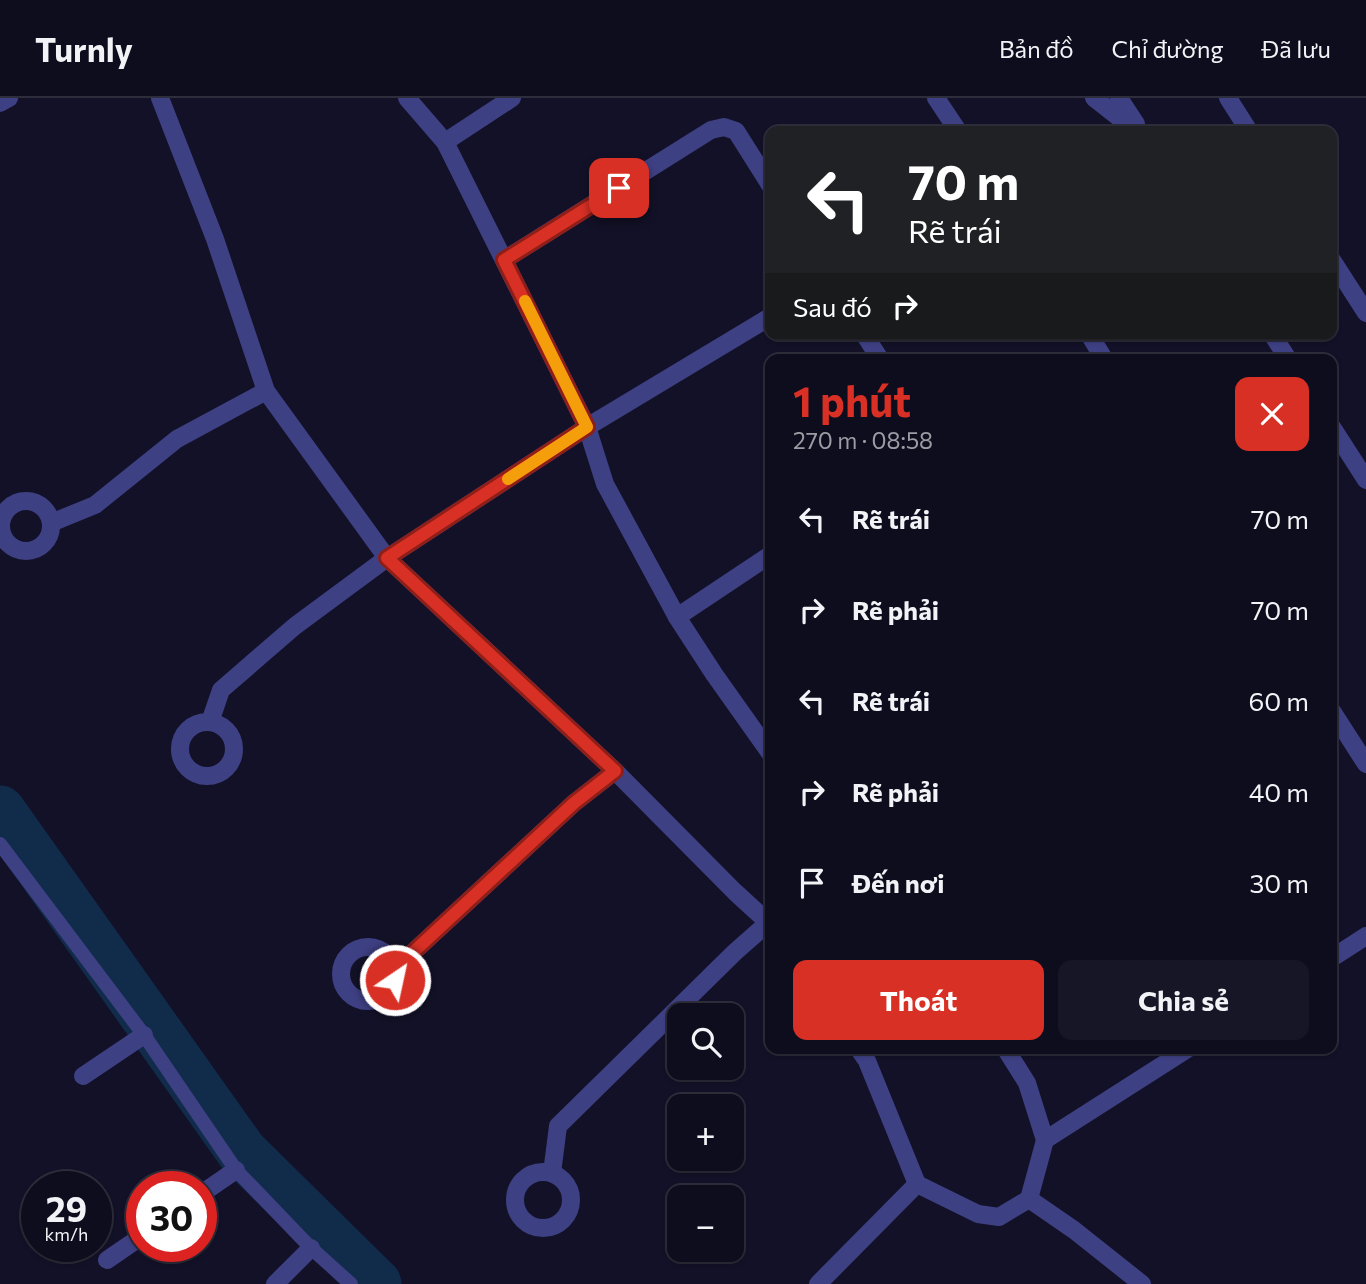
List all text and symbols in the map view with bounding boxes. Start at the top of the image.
text: Turnly [35,28,133,69]
text: Bản đồ [999,34,1074,63]
text: Chỉ đường [1112,34,1223,63]
text: Đã lưu [1261,34,1331,63]
text: 70 m [908,150,1019,210]
icon: left [793,154,884,245]
pin [589,158,649,218]
icon: arrive [600,169,638,207]
text: Rẽ trái [908,210,1002,250]
icon: right [886,287,924,325]
text: Sau đó [793,291,872,322]
text: 1 phút [793,374,911,426]
button: close [1235,377,1309,451]
text: 270 m · 08:58 [793,426,933,454]
icon: left [793,500,831,538]
text: Rẽ trái [852,503,930,534]
text: 70 m [1251,503,1309,534]
icon: right [793,591,831,629]
text: Rẽ phải [852,594,939,625]
text: 70 m [1251,594,1309,625]
icon: left [793,682,831,720]
text: Rẽ trái [852,685,930,716]
text: 60 m [1249,685,1309,716]
icon: right [793,773,831,811]
text: Rẽ phải [852,776,939,807]
text: 40 m [1249,776,1309,807]
icon: arrive [793,864,831,902]
text: Đến nơi [852,867,945,898]
text: 30 m [1250,867,1309,898]
position arrow [358,943,432,1017]
button: Thoát [793,960,1044,1040]
button: Chia sẻ [1058,960,1309,1040]
map controls [667,1003,744,1262]
button: search [667,1003,744,1080]
button: + [667,1094,744,1171]
speed limit sign: 30 [126,1171,217,1262]
button: − [667,1185,744,1262]
text: 29 [46,1186,87,1229]
text: km/h [45,1223,88,1245]

